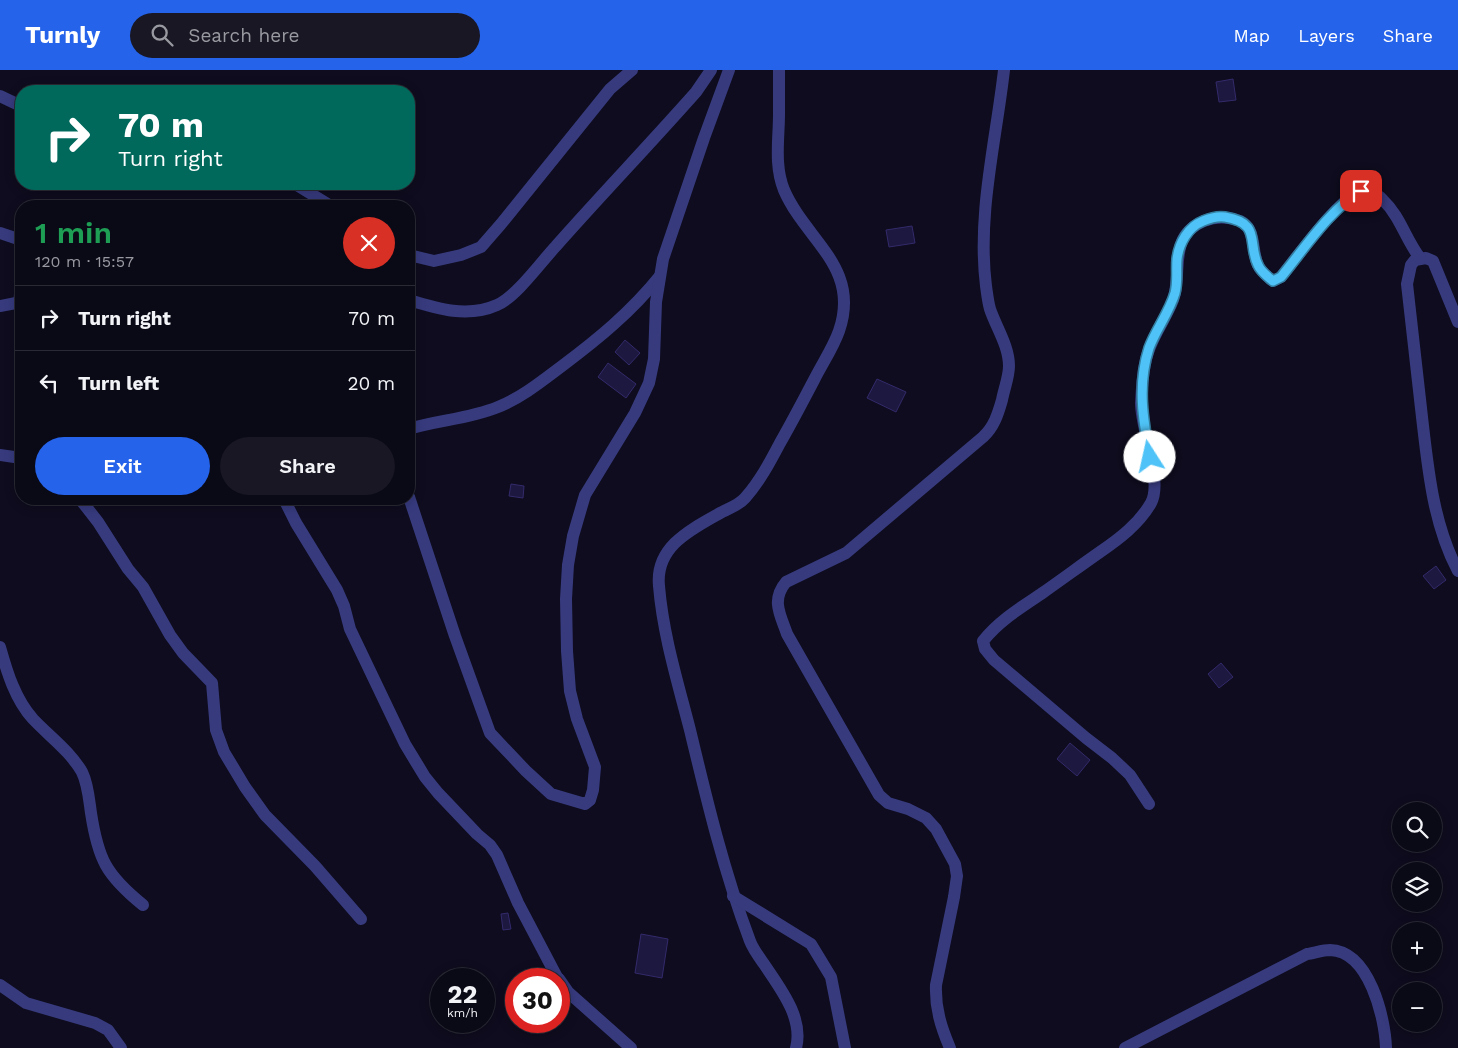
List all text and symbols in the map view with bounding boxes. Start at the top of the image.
search box [130,13,480,58]
text: Turnly [25,21,100,49]
icon: search [148,21,176,49]
text: Search here [188,24,300,47]
text: Map [1233,25,1270,46]
text: Layers [1298,25,1355,46]
text: Share [1383,25,1433,46]
text: 70 m [118,104,204,146]
icon: right [35,105,100,170]
text: Turn right [118,146,223,171]
pin [1340,170,1382,212]
icon: arrive [1347,177,1375,205]
text: 1 min [35,215,112,250]
button: close [343,217,395,269]
text: 120 m · 15:57 [35,252,134,271]
icon: right [35,304,63,332]
text: Turn right [78,307,171,330]
text: 70 m [348,307,395,330]
icon: left [35,369,63,397]
text: Turn left [78,372,159,395]
text: 20 m [348,372,395,395]
position arrow [1123,430,1175,482]
button: Exit [35,437,210,495]
button: Share [220,437,395,495]
map controls [1392,802,1442,1032]
button: search [1392,802,1442,852]
button: layers [1392,862,1442,912]
button: + [1392,922,1442,972]
speed limit sign: 30 [505,968,570,1033]
text: 22 [448,980,477,1009]
button: − [1392,982,1442,1032]
text: km/h [447,1006,478,1020]

